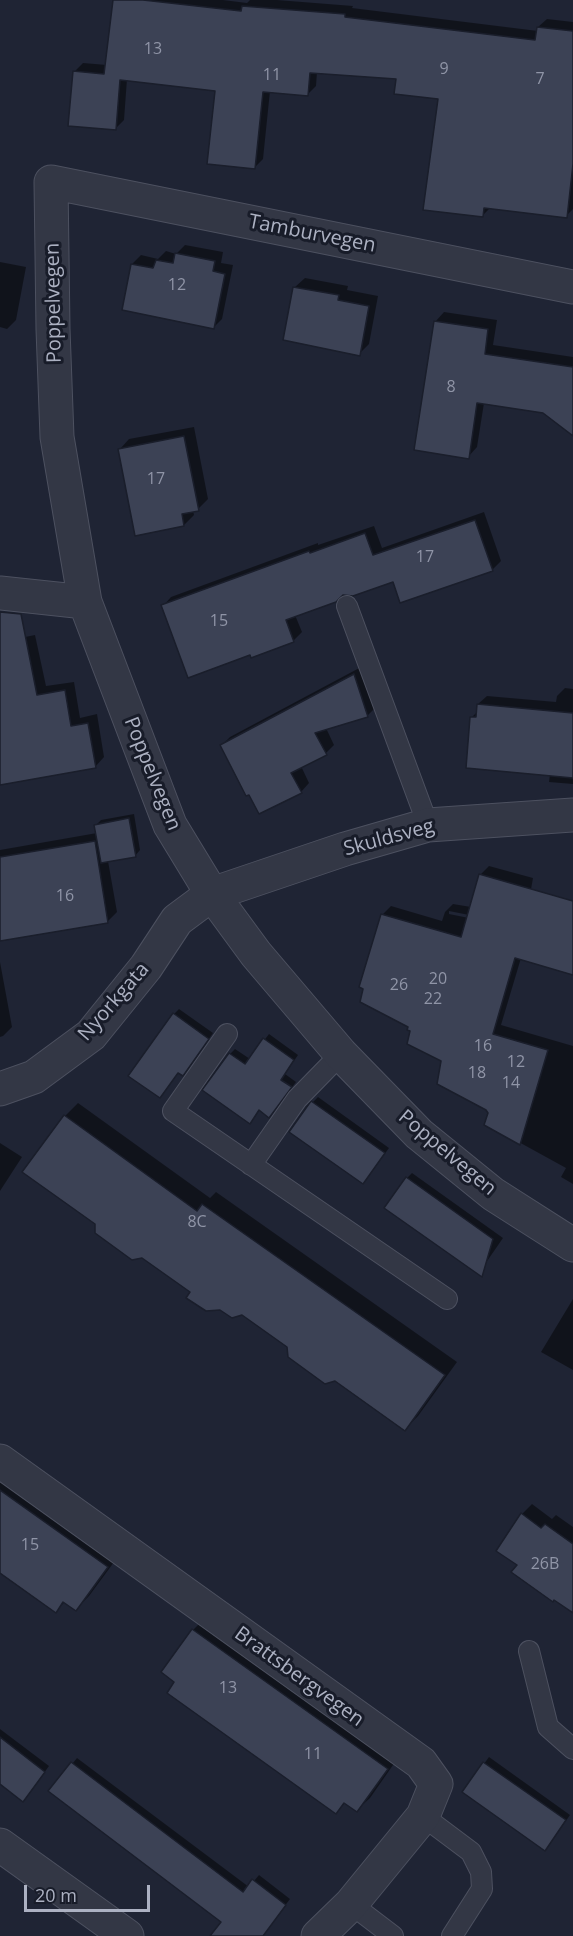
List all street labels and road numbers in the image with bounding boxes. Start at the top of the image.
street label: Tamburvegen [246,210,378,258]
street label: Poppelvegen [41,243,67,363]
street label: Poppelvegen [118,714,186,834]
street label: Skuldsveg [341,814,437,862]
street label: Nyorkgata [73,958,155,1046]
street label: Poppelvegen [393,1105,501,1201]
street label: Brattsbergvegen [230,1622,368,1732]

